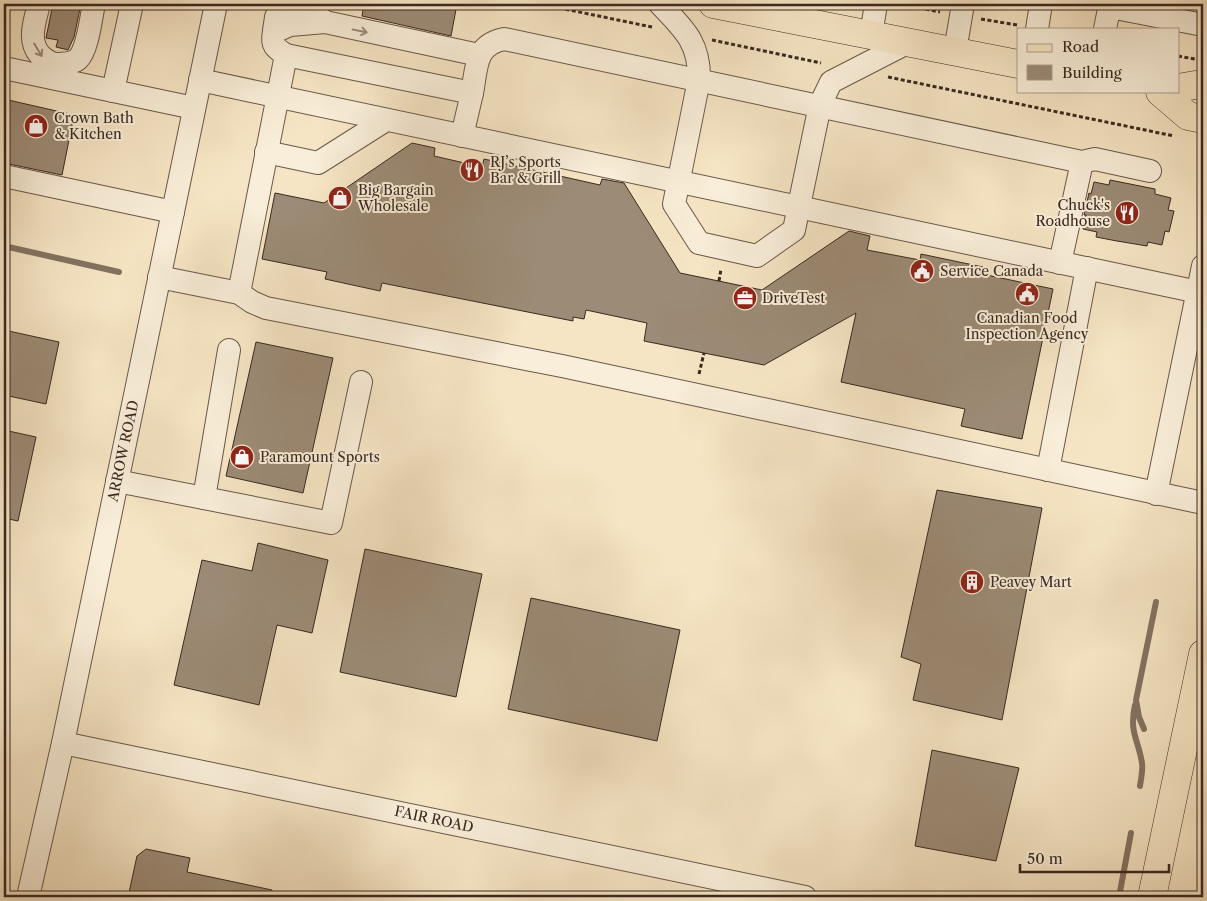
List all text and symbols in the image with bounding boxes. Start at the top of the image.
one-way arrow [352,26,368,36]
legend [1017,28,1180,92]
text: Road [1062,37,1099,56]
one-way arrow [32,43,43,57]
text: Building [1062,63,1122,82]
place label: Crown Bath & Kitchen [54,109,134,143]
shop icon: Crown Bath & Kitchen [23,113,49,139]
place label: RJ’s Sports Bar & Grill [490,153,561,187]
restaurant icon: RJ’s Sports Bar & Grill [459,157,485,183]
place label: Big Bargain Wholesale [357,181,434,215]
shop icon: Big Bargain Wholesale [327,185,353,211]
place label: Chuck's Roadhouse [1035,196,1110,230]
restaurant icon: Chuck's Roadhouse [1114,200,1140,226]
public building icon: Service Canada [909,258,935,284]
place label: Service Canada [940,262,1044,280]
public building icon: Canadian Food Inspection Agency [1014,281,1040,307]
office icon: DriveTest [732,285,758,311]
place label: DriveTest [762,289,825,307]
place label: Canadian Food Inspection Agency [966,309,1089,343]
street label: ARROW ROAD [103,399,143,504]
shop icon: Paramount Sports [229,444,255,470]
place label: Paramount Sports [260,448,380,466]
building icon: Peavey Mart [959,569,985,595]
place label: Peavey Mart [990,573,1072,591]
street label: FAIR ROAD [393,802,475,836]
scale bar [1020,841,1168,873]
text: 50 m [1027,849,1063,868]

